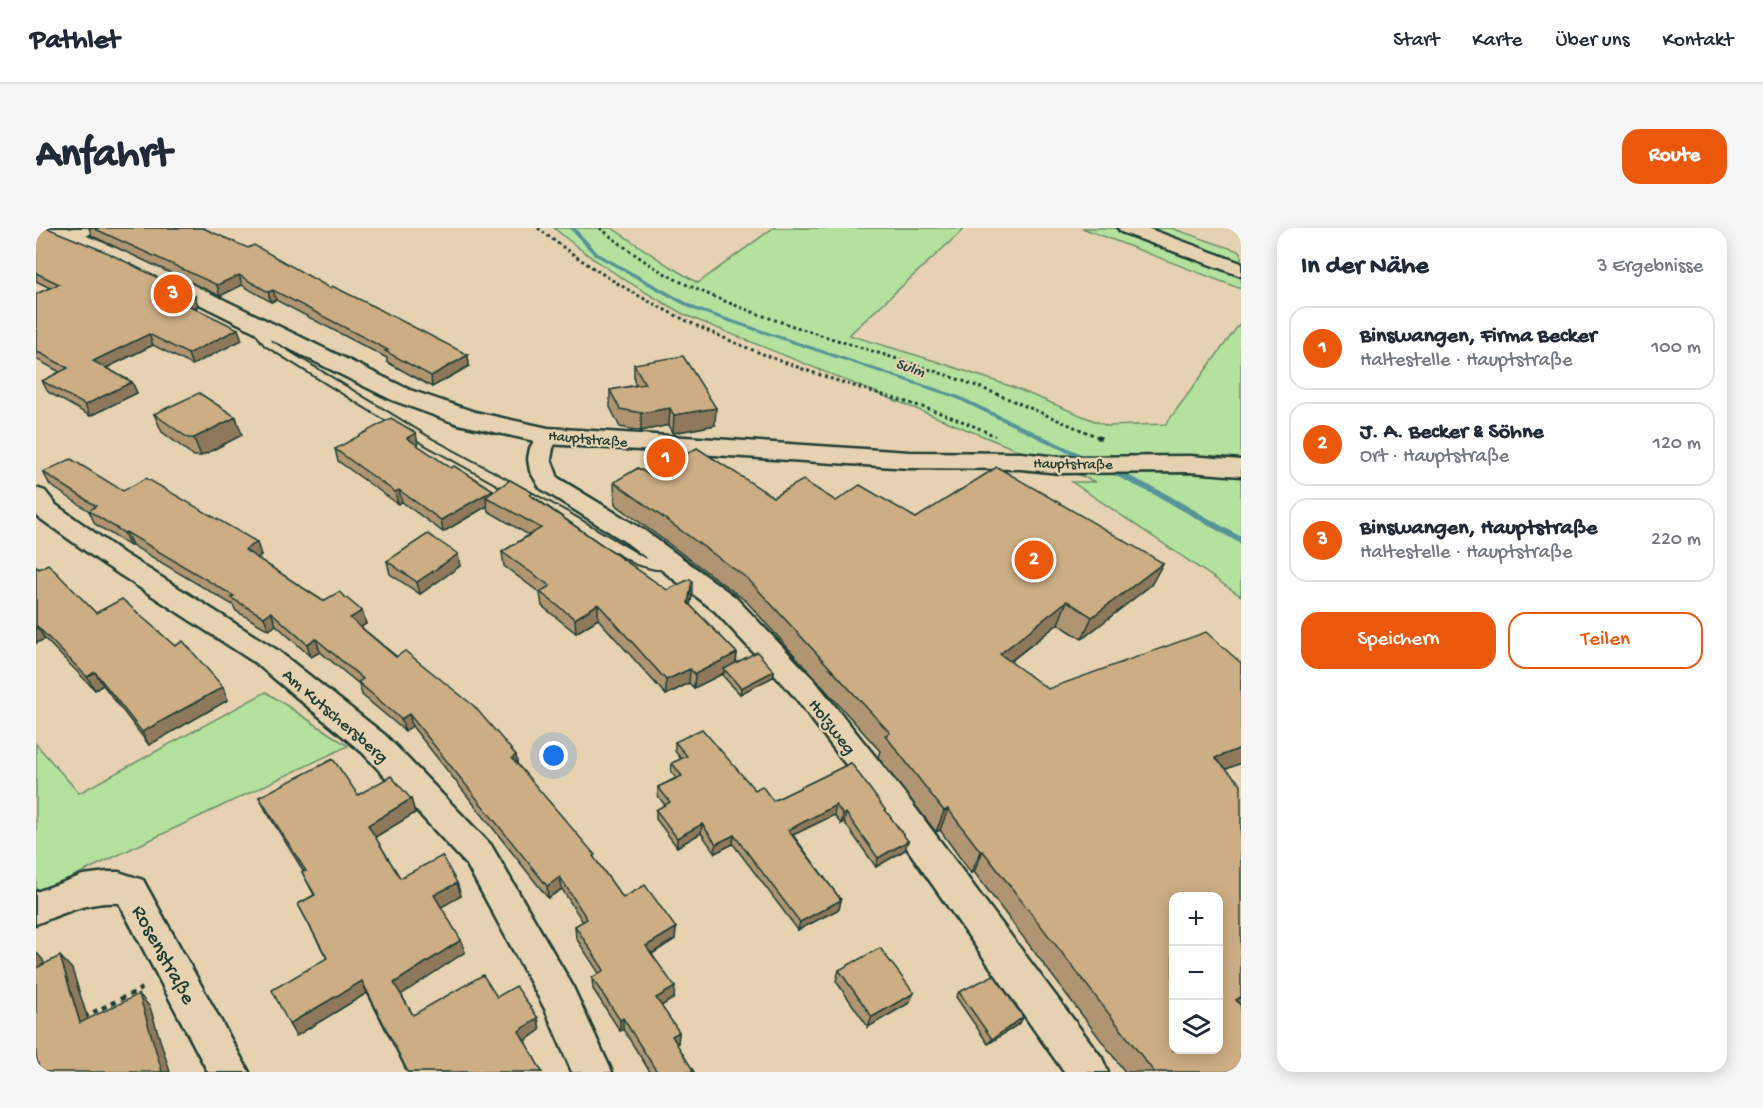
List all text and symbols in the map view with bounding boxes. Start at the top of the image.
text: Pathlet [30,25,120,58]
text: Start [1393,29,1439,54]
text: Karte [1472,29,1522,54]
text: Über uns [1555,29,1629,54]
text: Kontakt [1662,29,1733,54]
button: Route [1622,129,1727,184]
text: Anfahrt [36,132,171,181]
text: In der Nähe [1301,252,1429,283]
text: 3 Ergebnisse [1597,256,1703,279]
pin: 3 [154,272,192,316]
text: Binswangen, Firma Becker [1360,324,1597,350]
text: 1 [1318,337,1327,360]
text: 100 m [1651,337,1701,360]
text: Haltestelle · Hauptstraße [1360,350,1572,373]
water label: Sulm [893,355,928,383]
text: J. A. Becker & Söhne [1360,420,1544,446]
street label: Hauptstraße [547,428,629,452]
text: 2 [1318,433,1327,456]
text: 120 m [1653,433,1701,456]
pin: 1 [646,436,686,480]
text: Ort · Hauptstraße [1360,446,1509,469]
street label: Hauptstraße [1033,455,1113,475]
text: Binswangen, Hauptstraße [1360,516,1597,542]
text: 3 [1317,529,1328,552]
text: 220 m [1651,529,1701,552]
pin: 2 [1014,538,1054,582]
text: Haltestelle · Hauptstraße [1360,542,1572,565]
button: Speichern [1301,612,1496,669]
button: Teilen [1508,612,1703,669]
street label: Am Kutschersberg [277,665,392,769]
street label: Holzweg [803,695,859,760]
your location [539,741,568,770]
map controls [1169,892,1223,1054]
button: + [1169,892,1223,946]
street label: Rosenstraße [124,902,200,1011]
button: − [1169,946,1223,1000]
button: layers [1169,1000,1223,1054]

